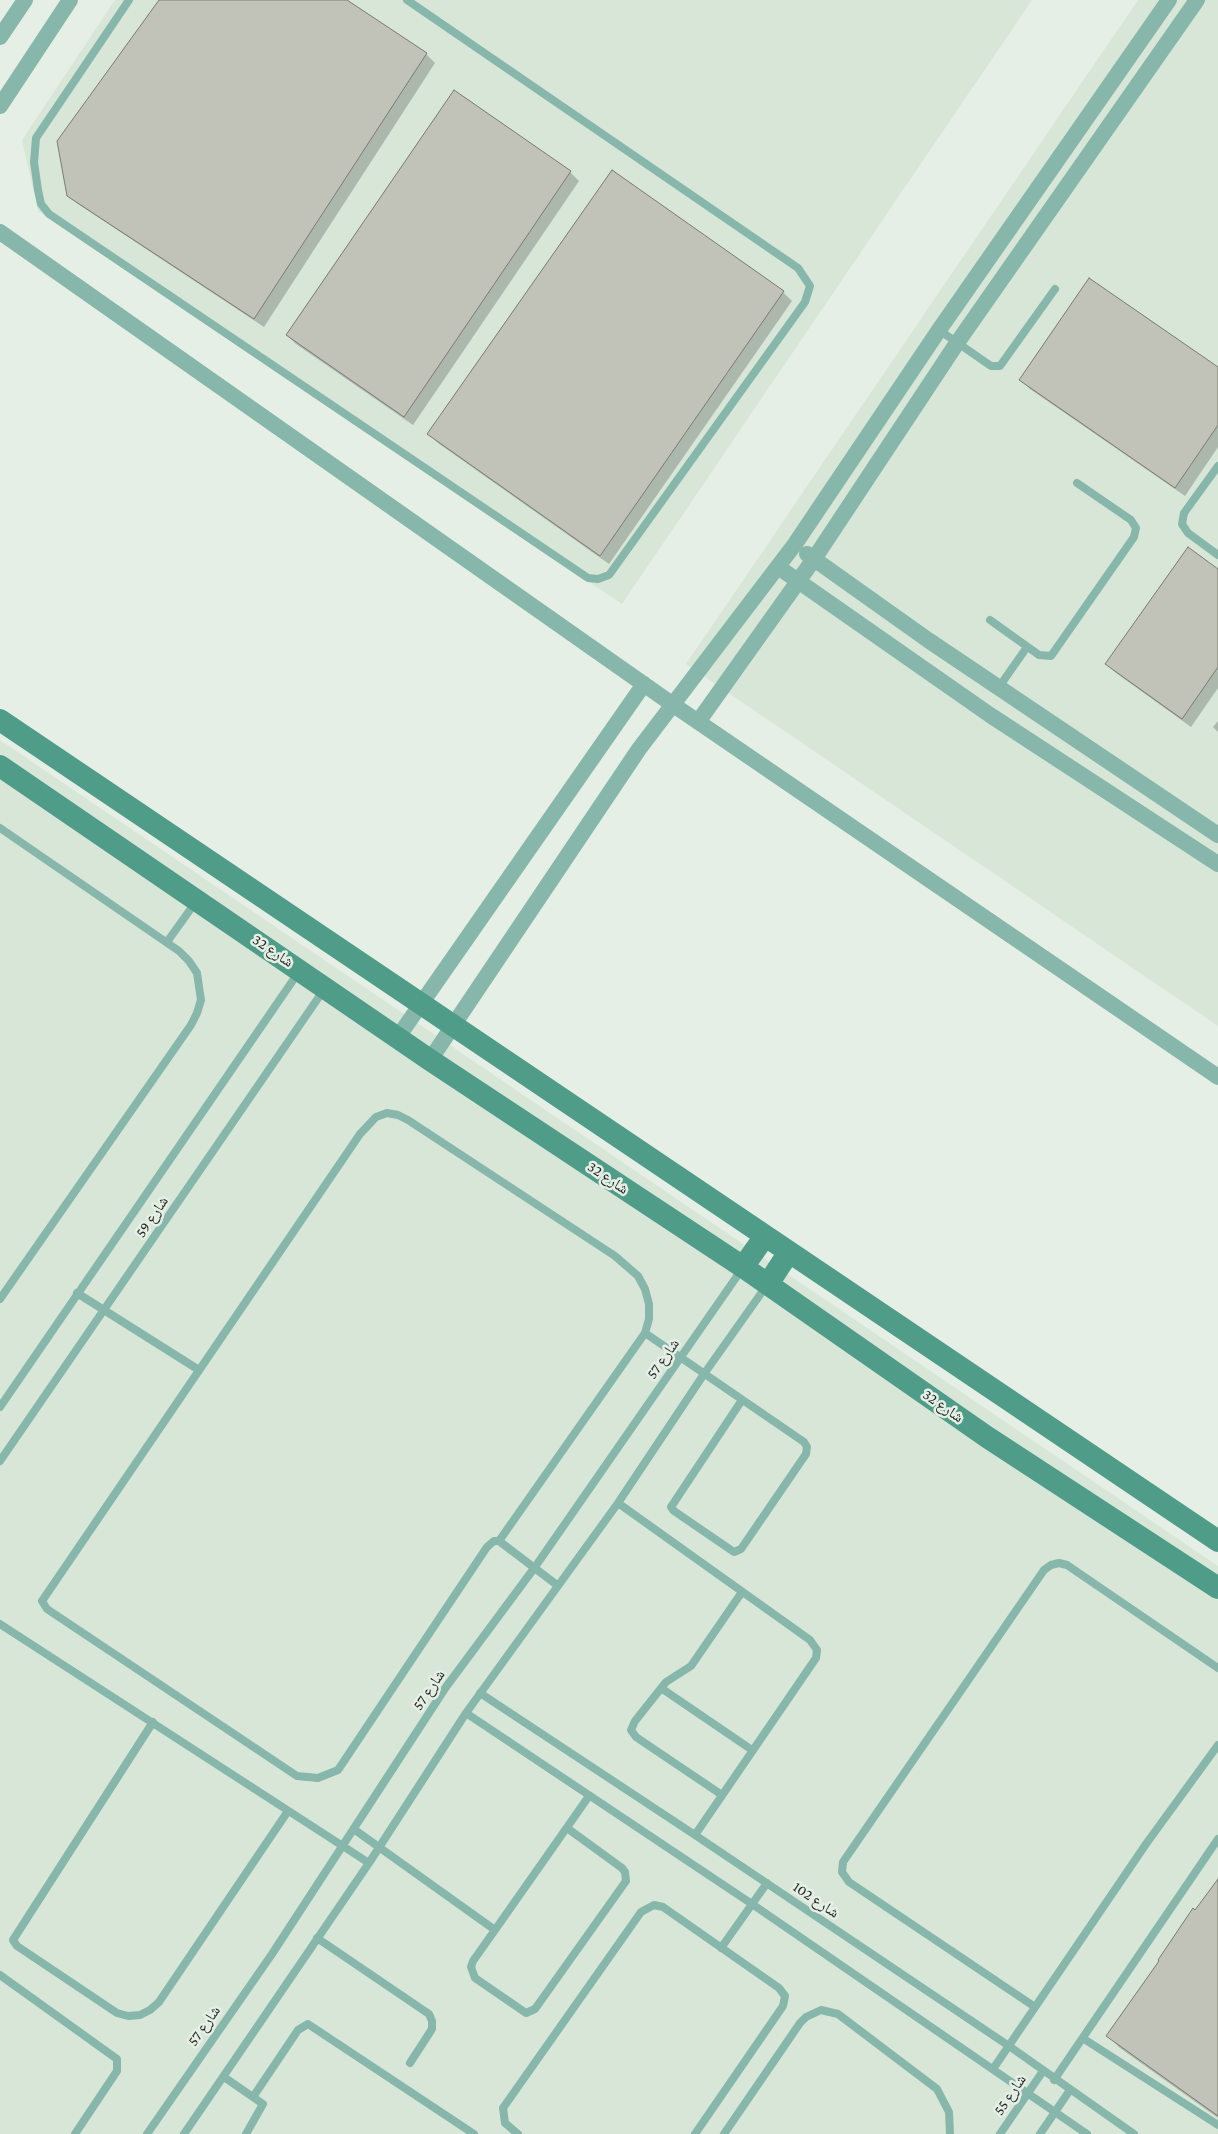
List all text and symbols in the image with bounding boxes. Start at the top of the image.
street label: شارع 32 [249,931,297,971]
street label: شارع 32 [584,1158,632,1198]
street label: شارع 59 [132,1193,172,1241]
street label: شارع 57 [643,1335,683,1383]
street label: شارع 32 [919,1386,967,1426]
street label: شارع 57 [409,1666,449,1714]
street label: شارع 102 [789,1878,843,1922]
street label: شارع 57 [184,2002,224,2050]
street label: شارع 55 [990,2071,1030,2119]

